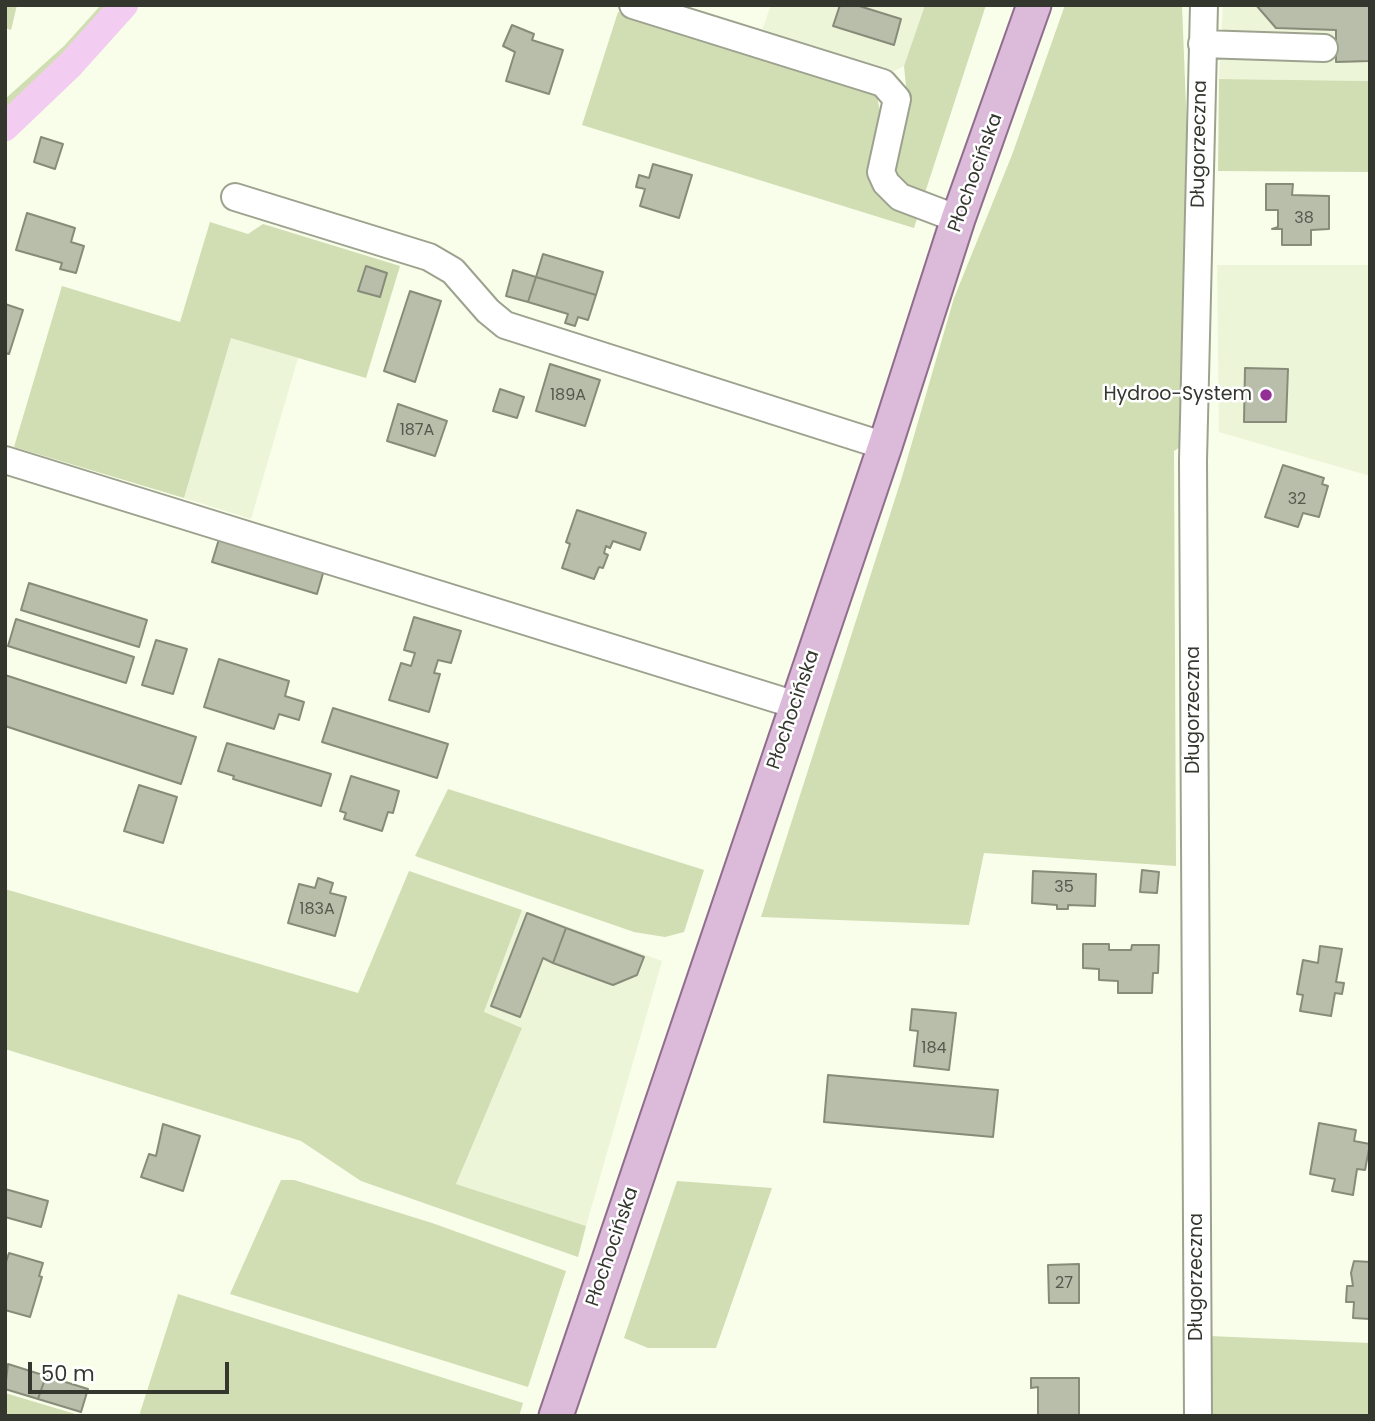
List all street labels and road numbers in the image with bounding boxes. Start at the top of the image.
street label: Długorzeczna [1187,80,1213,208]
street label: Płochocińska [944,111,1008,235]
street label: Długorzeczna [1183,646,1205,774]
street label: Płochocińska [763,647,825,773]
street label: Płochocińska [582,1184,644,1310]
street label: Długorzeczna [1186,1213,1208,1341]

